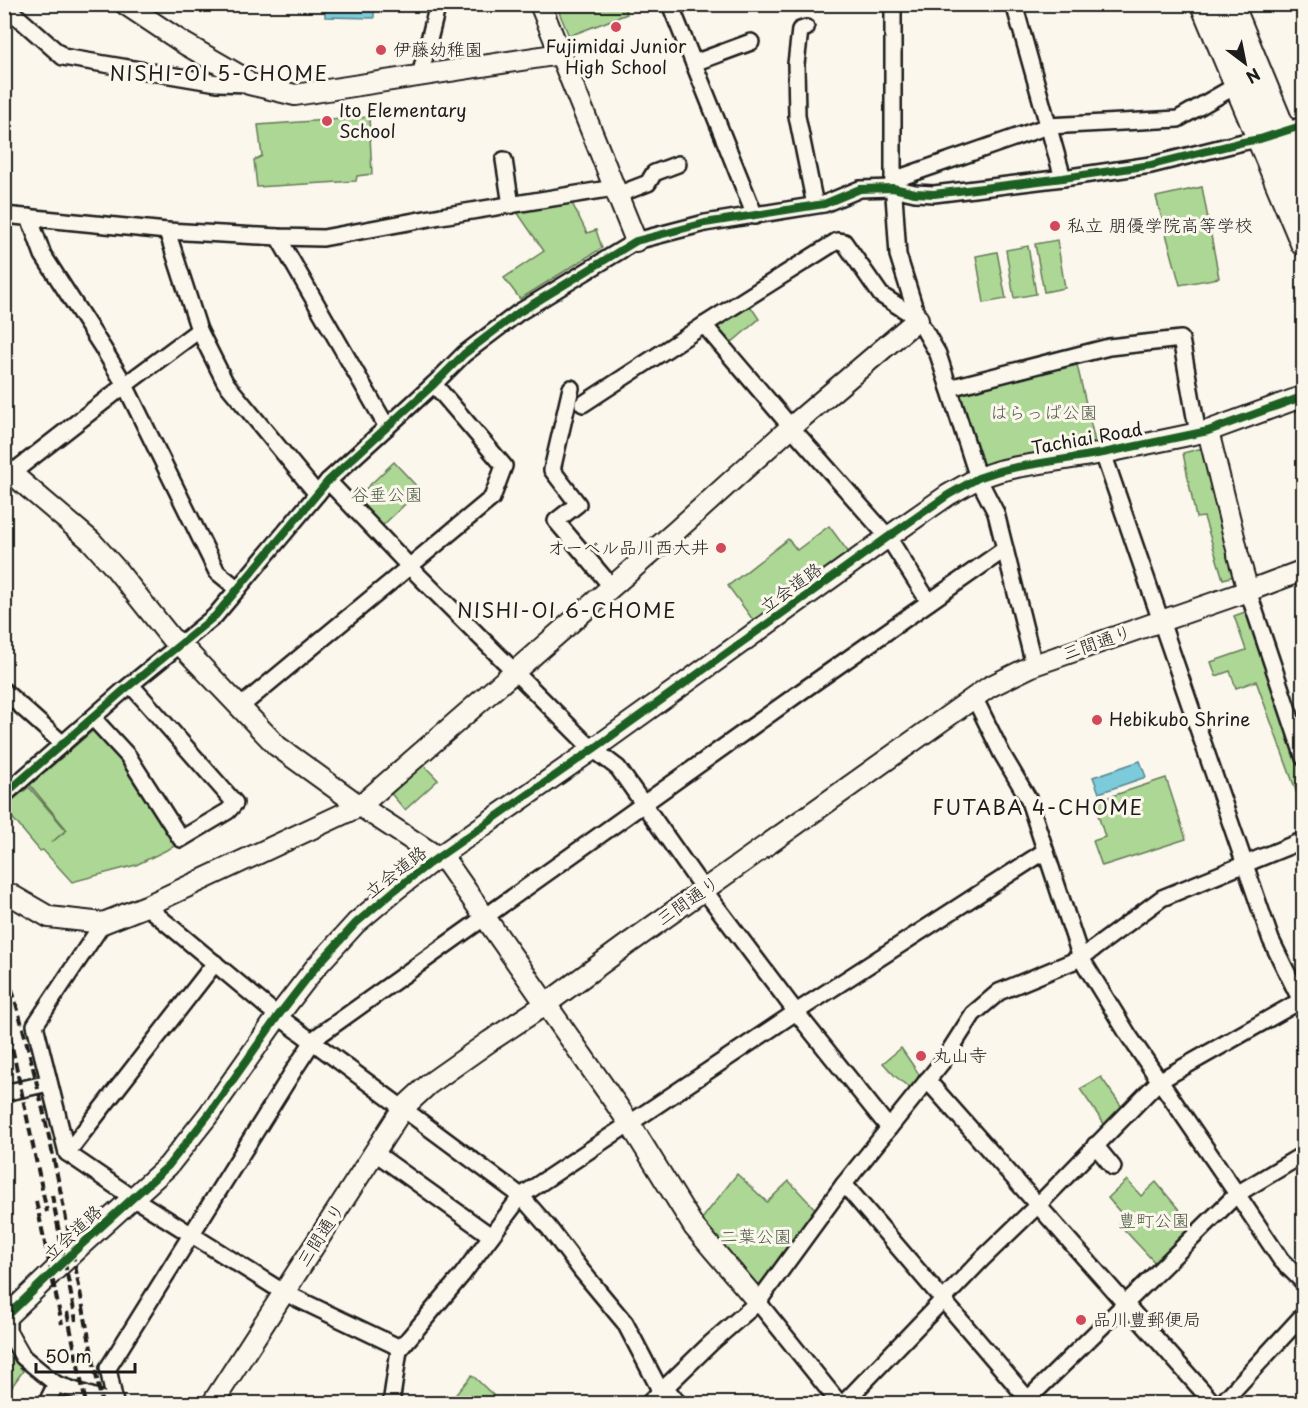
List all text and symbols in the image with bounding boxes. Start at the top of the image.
marker: Fujimidai Junior High School [609,20,623,34]
place label: Fujimidai Junior High School [546,32,687,80]
north arrow [1215,33,1275,93]
place label: 伊藤幼稚園 [393,35,483,62]
marker: 伊藤幼稚園 [374,43,388,57]
district label: NISHI-OI 5-CHOME [109,58,329,88]
text: N [1242,63,1265,90]
place label: Ito Elementary School [339,96,467,144]
marker: Ito Elementary School [320,114,334,128]
place label: 私立 朋優学院高等学校 [1067,211,1253,238]
marker: 私立 朋優学院高等学校 [1048,219,1062,233]
park label: はらっぱ公園 [990,398,1098,425]
street label: Tachiai Road [1029,414,1144,461]
park label: 谷垂公園 [351,480,423,507]
place label: オーベル品川西大井 [547,533,709,560]
marker: オーベル品川西大井 [714,541,728,555]
street label: 立会道路 [753,555,827,619]
district label: NISHI-OI 6-CHOME [457,595,677,625]
street label: 三間通り [1058,617,1135,666]
place label: Hebikubo Shrine [1109,705,1250,732]
marker: Hebikubo Shrine [1090,713,1104,727]
district label: FUTABA 4-CHOME [932,792,1144,822]
street label: 立会道路 [358,838,432,904]
street label: 三間通り [650,868,724,931]
place label: 丸山寺 [933,1041,987,1068]
marker: 丸山寺 [914,1049,928,1063]
street label: 立会道路 [36,1197,108,1266]
street label: 三間通り [289,1197,351,1272]
park label: 豊町公園 [1118,1206,1190,1233]
park label: 二葉公園 [720,1222,792,1249]
place label: 品川豊郵便局 [1093,1305,1201,1332]
marker: 品川豊郵便局 [1074,1313,1088,1327]
scale bar [36,1336,135,1374]
text: 50 m [45,1342,92,1369]

